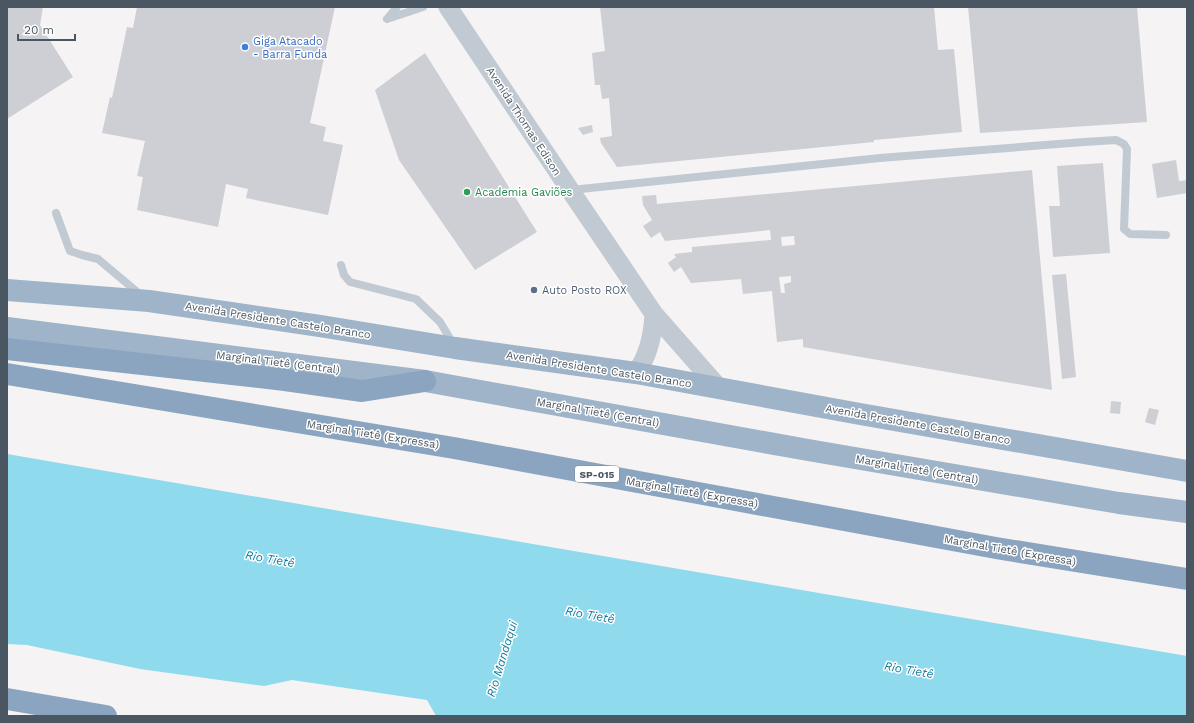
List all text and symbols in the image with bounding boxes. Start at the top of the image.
scale bar [18,16,75,42]
text: 20 m [24,23,54,37]
place label: Giga Atacado - Barra Funda [253,35,327,61]
marker: Giga Atacado - Barra Funda [240,42,250,52]
street label: Avenida Thomas Edison [484,64,564,178]
place label: Academia Gaviões [475,186,573,199]
marker: Academia Gaviões [462,187,472,197]
place label: Auto Posto ROX [542,284,627,297]
marker: Auto Posto ROX [529,285,539,295]
street label: Avenida Presidente Castelo Branco [184,299,372,342]
street label: Marginal Tietê (Central) [215,348,341,377]
street label: Avenida Presidente Castelo Branco [505,348,693,391]
street label: Marginal Tietê (Central) [535,395,660,430]
street label: Avenida Presidente Castelo Branco [824,402,1011,447]
street label: Marginal Tietê (Expressa) [306,418,440,451]
street label: Marginal Tietê (Central) [854,452,979,487]
road number: SP-015 [575,466,619,482]
street label: Marginal Tietê (Expressa) [625,474,759,511]
street label: Marginal Tietê (Expressa) [943,532,1077,569]
water label: Rio Tietê [244,548,296,570]
water label: Rio Tietê [564,604,616,626]
water label: Rio Mandaqui [484,618,520,699]
water label: Rio Tietê [883,659,935,681]

